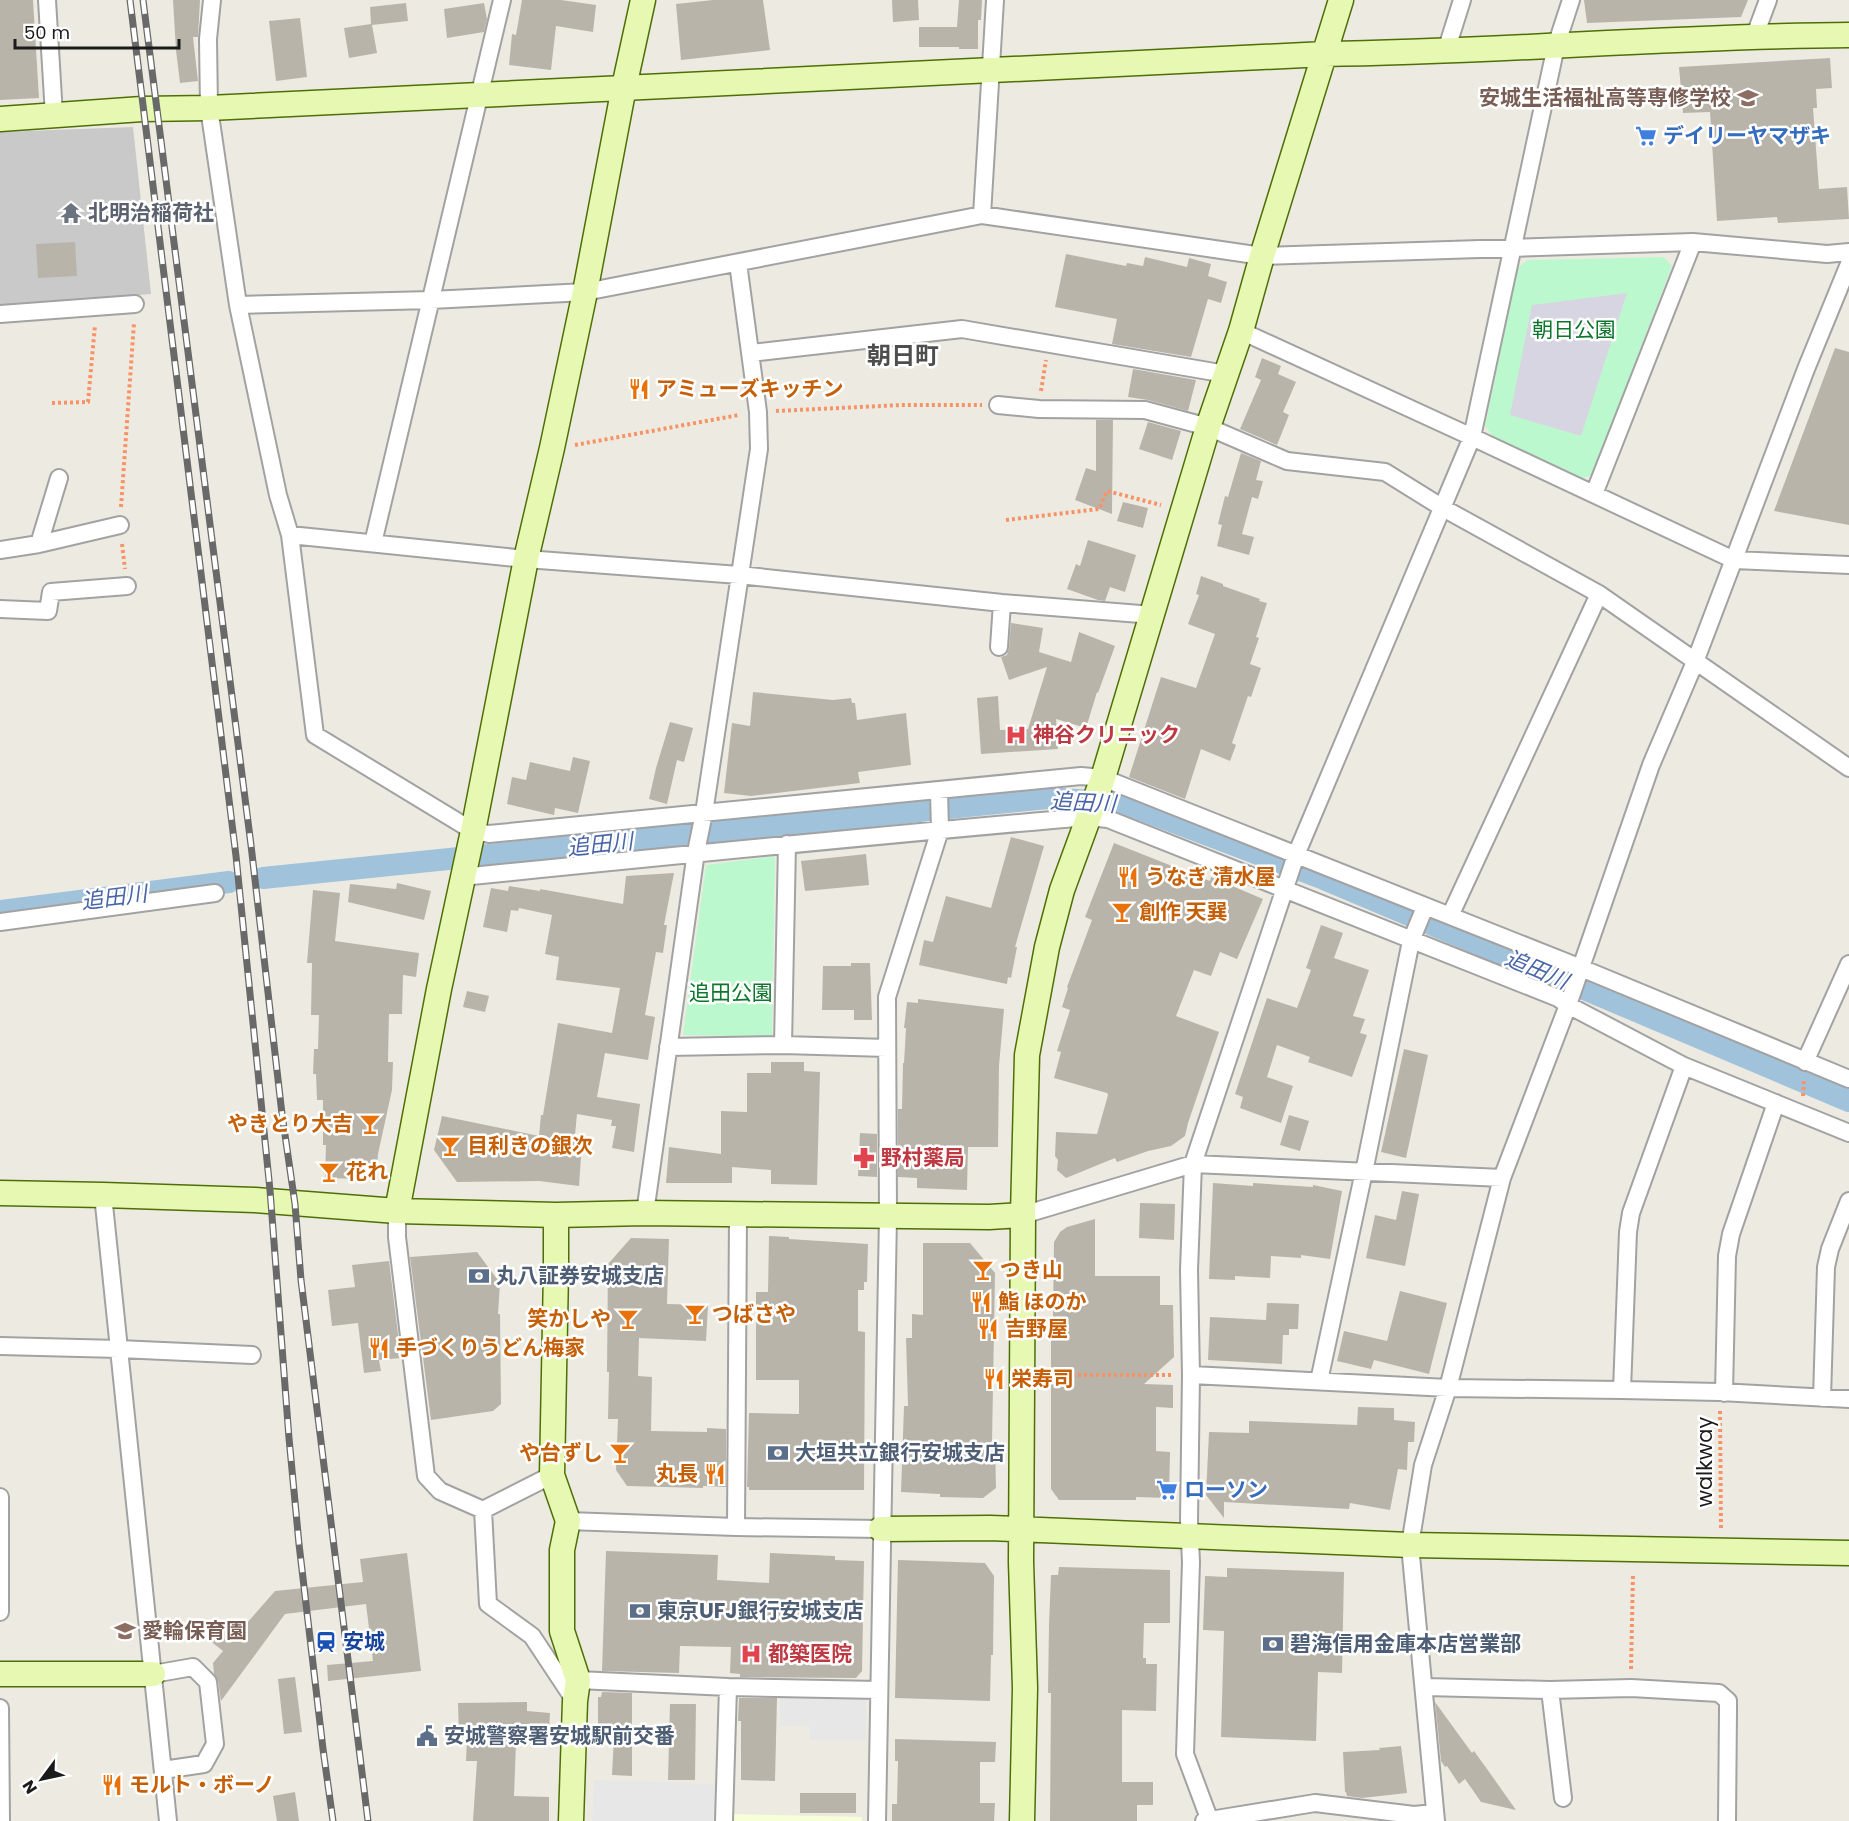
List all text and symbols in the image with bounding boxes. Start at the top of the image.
scale bar [15,12,178,50]
text: 50 m [24,20,70,45]
place label: 安城生活福祉高等専修学校 [1479,83,1731,112]
school or university icon: 安城生活福祉高等専修学校 [1736,86,1760,110]
place label: デイリーヤマザキ [1663,121,1831,150]
supermarket icon: デイリーヤマザキ [1634,124,1658,148]
place label: 北明治稲荷社 [88,198,214,227]
temple icon: 北明治稲荷社 [59,201,83,225]
park label: 朝日公園 [1532,315,1616,344]
district label: 朝日町 [867,339,939,372]
place label: アミューズキッチン [656,374,844,403]
restaurant icon: アミューズキッチン [627,377,651,401]
place label: 神谷クリニック [1033,720,1180,749]
hospital icon: 神谷クリニック [1004,723,1028,747]
water label: 追田川 [1049,785,1119,820]
water label: 追田川 [566,825,636,863]
place label: うなぎ 清水屋 [1145,862,1275,891]
restaurant icon: うなぎ 清水屋 [1116,865,1140,889]
water label: 追田川 [79,878,151,917]
place label: 創作 天巽 [1139,897,1227,926]
bar icon: 創作 天巽 [1110,900,1134,924]
water label: 追田川 [1500,942,1575,997]
park label: 追田公園 [689,978,773,1007]
place label: やきとり大吉 [227,1109,353,1138]
bar icon: やきとり大吉 [358,1112,382,1136]
place label: 目利きの銀次 [467,1131,593,1160]
bar icon: 目利きの銀次 [438,1134,462,1158]
place label: 野村薬局 [881,1143,965,1172]
pharmacy icon: 野村薬局 [852,1146,876,1170]
place label: 花れ [346,1157,388,1186]
bar icon: 花れ [317,1160,341,1184]
place label: つき山 [1000,1255,1063,1284]
bar icon: つき山 [971,1258,995,1282]
place label: 丸八証券安城支店 [496,1261,664,1290]
bank icon: 丸八証券安城支店 [467,1264,491,1288]
place label: 鮨 ほのか [998,1287,1086,1316]
restaurant icon: 鮨 ほのか [969,1290,993,1314]
place label: つばさや [712,1299,796,1328]
bar icon: つばさや [683,1302,707,1326]
place label: 笑かしや [527,1304,611,1333]
bar icon: 笑かしや [616,1307,640,1331]
place label: 吉野屋 [1005,1314,1068,1343]
restaurant icon: 吉野屋 [976,1317,1000,1341]
place label: 手づくりうどん梅家 [396,1333,585,1362]
restaurant icon: 手づくりうどん梅家 [367,1336,391,1360]
place label: 栄寿司 [1011,1364,1074,1393]
restaurant icon: 栄寿司 [982,1367,1006,1391]
street label: walkway [1690,1417,1719,1507]
place label: や台ずし [519,1438,603,1467]
place label: 大垣共立銀行安城支店 [795,1438,1005,1467]
bar icon: や台ずし [608,1441,632,1465]
bank icon: 大垣共立銀行安城支店 [766,1441,790,1465]
place label: 丸長 [656,1459,698,1488]
restaurant icon: 丸長 [703,1462,727,1486]
place label: ローソン [1184,1475,1268,1504]
supermarket icon: ローソン [1155,1478,1179,1502]
place label: 東京UFJ銀行安城支店 [657,1596,863,1625]
bank icon: 東京UFJ銀行安城支店 [628,1599,652,1623]
place label: 愛輪保育園 [142,1616,247,1645]
school or university icon: 愛輪保育園 [113,1619,137,1643]
place label: 安城 [343,1627,385,1656]
place label: 碧海信用金庫本店営業部 [1290,1629,1521,1658]
station icon: 安城 [314,1630,338,1654]
bank icon: 碧海信用金庫本店営業部 [1261,1632,1285,1656]
place label: 都築医院 [768,1639,852,1668]
hospital icon: 都築医院 [739,1642,763,1666]
place label: 安城警察署安城駅前交番 [444,1721,675,1750]
public building icon: 安城警察署安城駅前交番 [415,1724,439,1748]
north arrow [12,1749,72,1809]
place label: モルト・ボーノ [129,1770,275,1799]
restaurant icon: モルト・ボーノ [100,1773,124,1797]
text: N [17,1776,43,1798]

